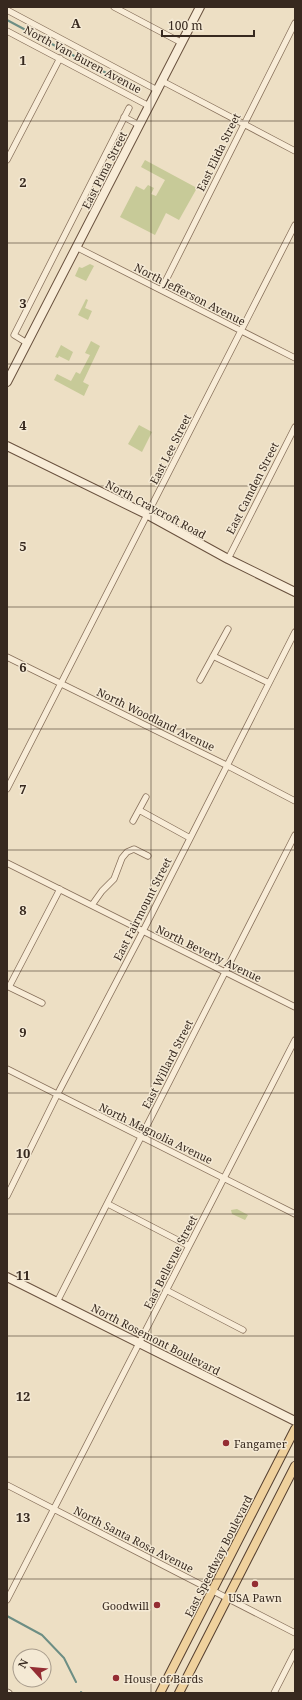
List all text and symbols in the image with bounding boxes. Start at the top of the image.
scale bar [162,12,254,38]
text: 100 m [168,17,203,34]
street label: North Van Buren Avenue [22,22,144,96]
text: 1 [19,51,27,69]
street label: East Elida Street [193,110,243,193]
street label: East Pima Street [78,129,130,211]
text: 2 [19,173,27,191]
street label: North Jefferson Avenue [132,259,248,329]
text: 3 [19,294,27,312]
street label: East Lee Street [146,411,194,487]
text: 4 [19,416,27,434]
street label: East Camden Street [222,439,282,537]
street label: North Craycroft Road [103,476,209,542]
text: 5 [19,537,27,555]
text: 6 [19,658,27,676]
street label: North Woodland Avenue [94,684,218,754]
text: 7 [19,780,27,798]
street label: East Fairmount Street [109,855,175,963]
text: 8 [19,901,27,919]
street label: North Beverly Avenue [154,921,264,985]
street label: East Willard Street [138,1017,196,1111]
text: 9 [19,1023,27,1041]
street label: North Magnolia Avenue [97,1099,215,1167]
text: 10 [16,1144,30,1162]
street label: East Bellevue Street [140,1212,200,1311]
text: 11 [16,1266,30,1284]
street label: North Rosemont Boulevard [89,1300,223,1378]
text: 12 [16,1387,30,1405]
place label: Fangamer [234,1436,288,1451]
marker: Fangamer [221,1438,231,1448]
street label: East Speedway Boulevard [181,1492,255,1619]
street label: North Santa Rosa Avenue [71,1502,197,1576]
text: 13 [16,1508,30,1526]
marker: USA Pawn [250,1579,260,1589]
place label: USA Pawn [228,1590,282,1605]
place label: Goodwill [102,1598,150,1613]
marker: Goodwill [152,1600,162,1610]
north arrow [12,1648,52,1688]
text: N [14,1656,31,1671]
place label: House of Bards [124,1671,203,1686]
marker: House of Bards [111,1673,121,1683]

